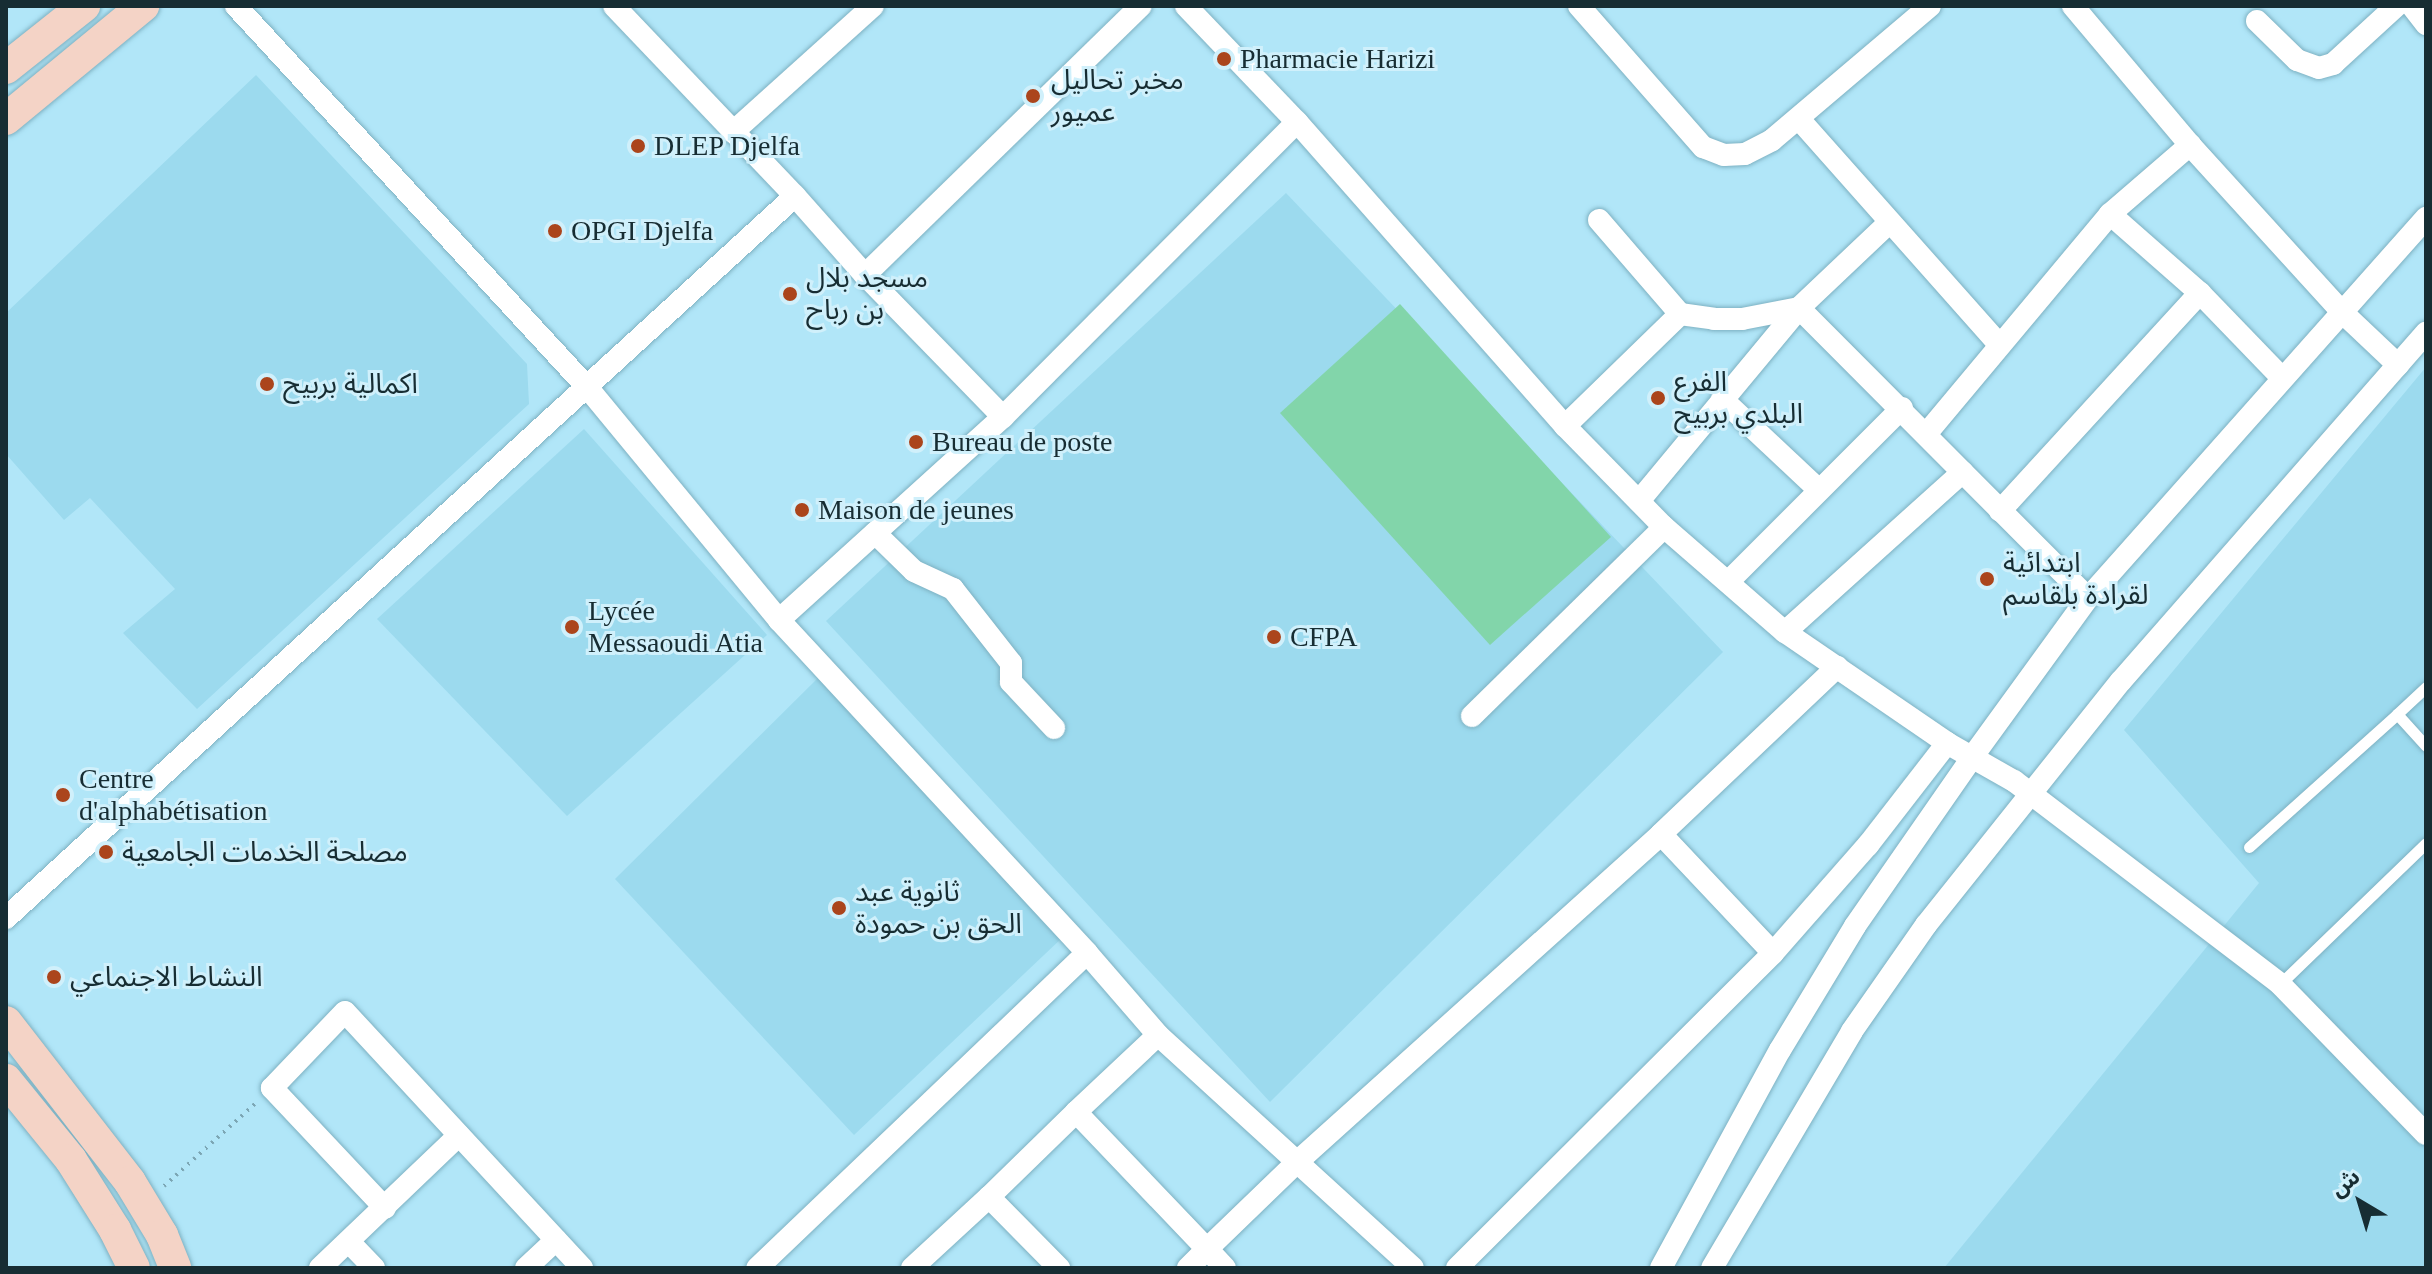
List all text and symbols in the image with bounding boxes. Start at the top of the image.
place label: Pharmacie Harizi [1240,42,1435,76]
marker: Pharmacie Harizi [1215,50,1233,68]
place label: مخبر تحاليل عميور [1051,63,1184,129]
marker: مخبر تحاليل عميور [1022,85,1044,107]
place label: DLEP Djelfa [654,129,801,163]
marker: DLEP Djelfa [629,137,647,155]
place label: OPGI Djelfa [571,214,713,248]
marker: OPGI Djelfa [546,222,564,240]
place label: مسجد بلال بن رباح [806,261,928,327]
marker: مسجد بلال بن رباح [781,285,799,303]
place label: الفرع البلدي بربيح [1674,365,1803,431]
place label: اكمالية بربيح [283,367,418,401]
marker: اكمالية بربيح [258,375,276,393]
marker: الفرع البلدي بربيح [1649,389,1667,407]
place label: Bureau de poste [932,425,1112,459]
marker: Bureau de poste [907,433,925,451]
place label: Maison de jeunes [818,493,1014,527]
marker: Maison de jeunes [793,501,811,519]
place label: ابتدائية لقرادة بلقاسم [2003,546,2149,612]
marker: ابتدائية لقرادة بلقاسم [1978,570,1996,588]
place label: Lycée Messaoudi Atia [588,594,765,660]
marker: Lycée Messaoudi Atia [563,618,581,636]
place label: CFPA [1290,620,1357,654]
marker: CFPA [1265,628,1283,646]
place label: Centre d'alphabétisation [79,762,268,828]
marker: Centre d'alphabétisation [54,786,72,804]
place label: مصلحة الخدمات الجامعية [122,835,408,869]
marker: مصلحة الخدمات الجامعية [97,843,115,861]
place label: ثانوية عبد الحق بن حمودة [855,875,1022,941]
marker: ثانوية عبد الحق بن حمودة [830,899,848,917]
place label: النشاط الاجنماعي [70,960,263,994]
marker: النشاط الاجنماعي [45,968,63,986]
north arrow [2320,1162,2400,1242]
text: ش [2325,1164,2364,1202]

